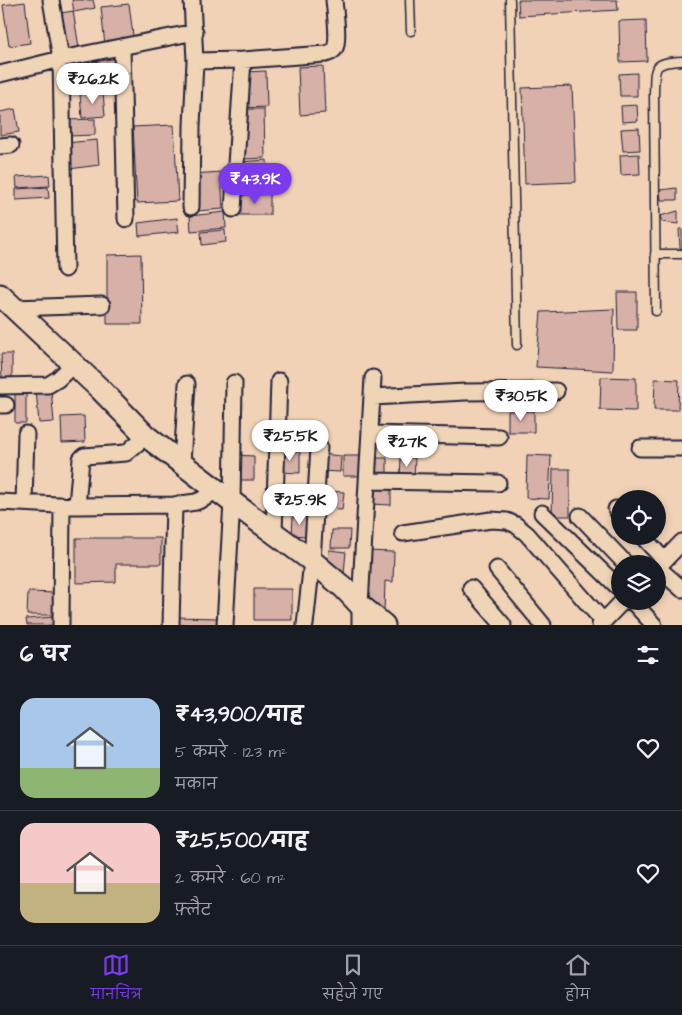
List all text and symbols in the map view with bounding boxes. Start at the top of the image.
pin: ₹26.2K [52,62,134,105]
text: ₹26.2K [67,68,119,90]
pin: ₹43.9K [214,162,296,205]
text: ₹43.9K [229,168,281,190]
pin: ₹30.5K [480,380,562,422]
text: ₹30.5K [495,385,547,407]
pin: ₹25.5K [249,420,331,462]
text: ₹25.5K [263,425,317,447]
pin: ₹27K [377,426,437,468]
text: ₹27K [387,431,427,453]
pin: ₹25.9K [259,484,341,526]
text: ₹25.9K [274,489,326,511]
map controls [611,490,666,610]
button: locate [611,490,666,545]
button: layers [611,555,666,610]
text: 6 घर [20,640,70,669]
icon: filters [634,641,662,669]
text: ₹43,900/माह [175,700,303,729]
icon: home [60,718,120,778]
icon: heart [634,734,662,762]
text: 5 कमरे · 123 m² [175,741,287,763]
text: मकान [175,773,217,795]
text: ₹25,500/माह [175,826,308,855]
icon: home [60,843,120,903]
icon: heart [634,859,662,887]
text: 2 कमरे · 60 m² [175,867,286,889]
text: फ़्लैट [175,899,211,921]
tab: मानचित्र [90,951,142,1010]
tab: सहेजे गए [323,951,383,1010]
tab: होम [564,951,592,1010]

